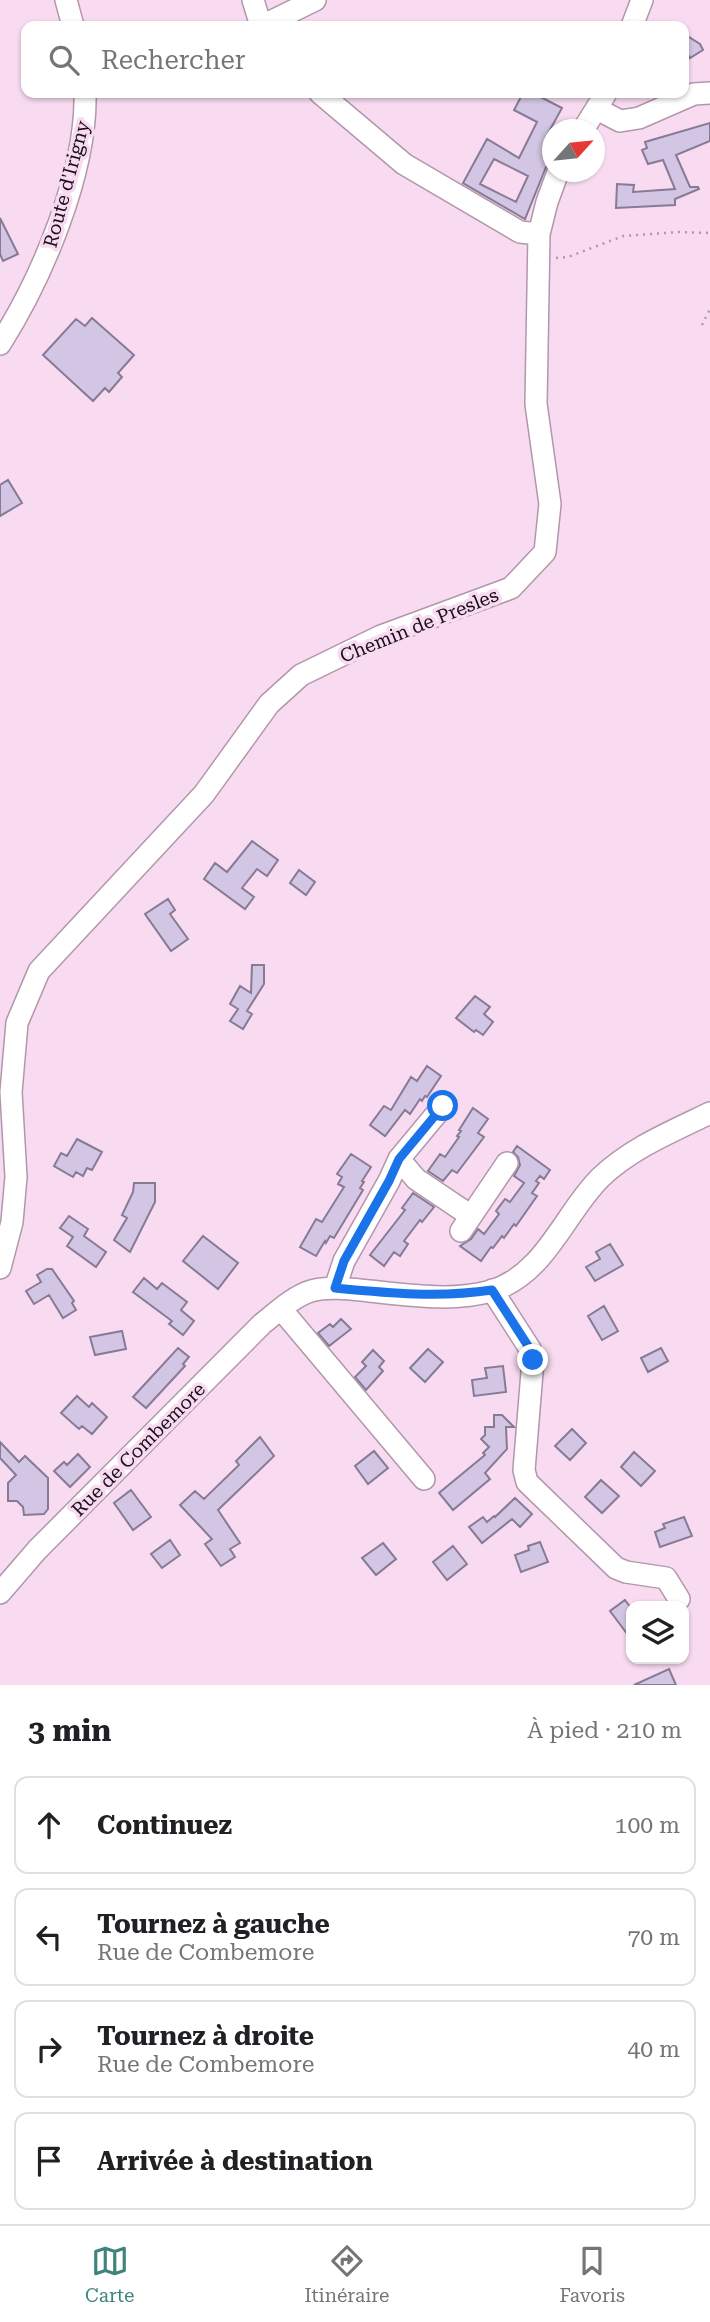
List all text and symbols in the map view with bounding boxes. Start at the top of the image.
search box [21,21,689,98]
icon: search [45,41,83,79]
text: Rechercher [101,45,245,75]
street label: Route d'Irigny [39,118,95,250]
north arrow [542,119,605,182]
street label: Chemin de Presles [337,583,502,668]
route start [427,1090,458,1121]
route end [517,1344,548,1375]
street label: Rue de Combemore [67,1378,210,1521]
map controls [626,1601,689,1664]
button: layers [626,1601,689,1664]
text: 3 min [28,1713,111,1748]
text: À pied · 210 m [527,1717,682,1744]
icon: ahead [30,1806,68,1844]
text: Continuez [97,1810,232,1840]
text: 100 m [615,1812,680,1839]
text: Tournez à gauche [97,1909,330,1939]
icon: left [30,1918,68,1956]
text: 70 m [627,1924,680,1951]
text: Rue de Combemore [97,1939,314,1966]
text: Tournez à droite [97,2021,314,2051]
icon: right [30,2030,68,2068]
text: 40 m [627,2036,680,2063]
text: Rue de Combemore [97,2051,314,2078]
icon: arrive [30,2142,68,2180]
text: Arrivée à destination [97,2146,373,2176]
tab: Carte [85,2242,134,2307]
tab: Itinéraire [304,2242,389,2307]
tab: Favoris [559,2242,625,2307]

